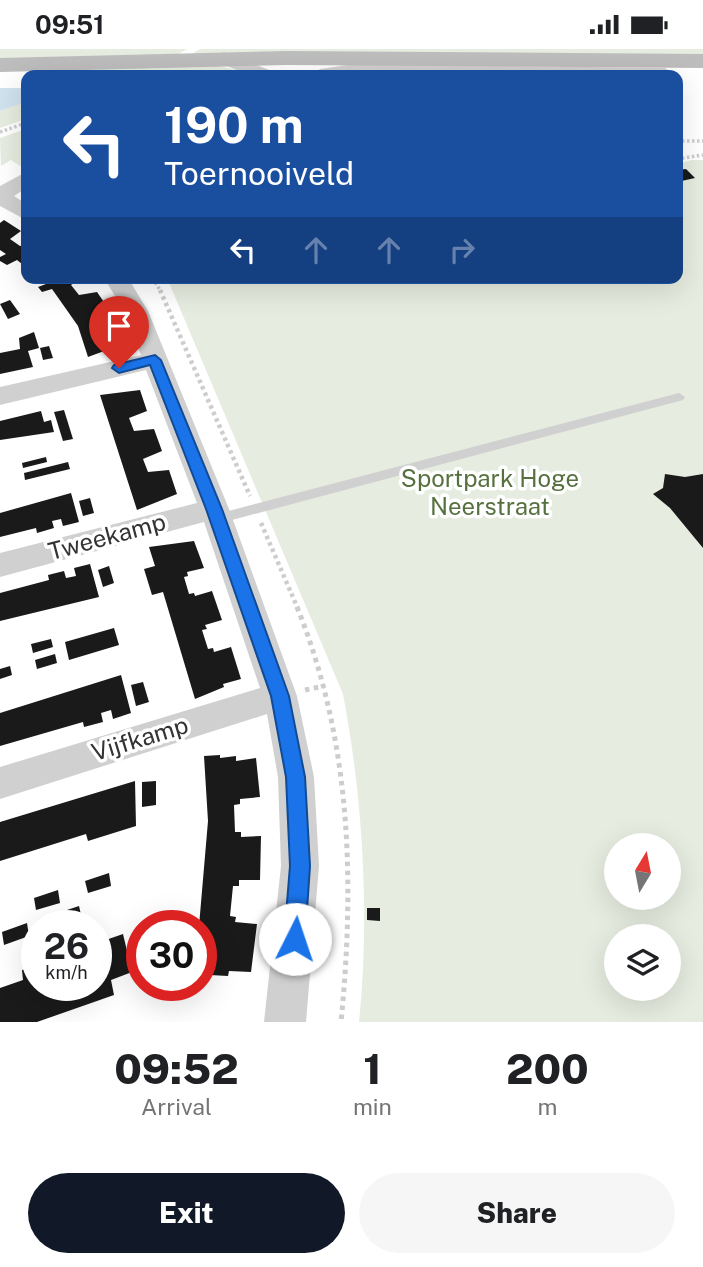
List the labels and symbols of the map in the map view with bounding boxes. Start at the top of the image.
pin [89,296,149,368]
park label: Sportpark Hoge Neerstraat [401,464,579,520]
street label: Tweekamp [45,507,169,565]
street label: Vijfkamp [88,710,191,766]
north arrow [604,833,681,910]
position arrow [258,902,332,976]
speed limit sign: 30 [126,910,217,1001]

